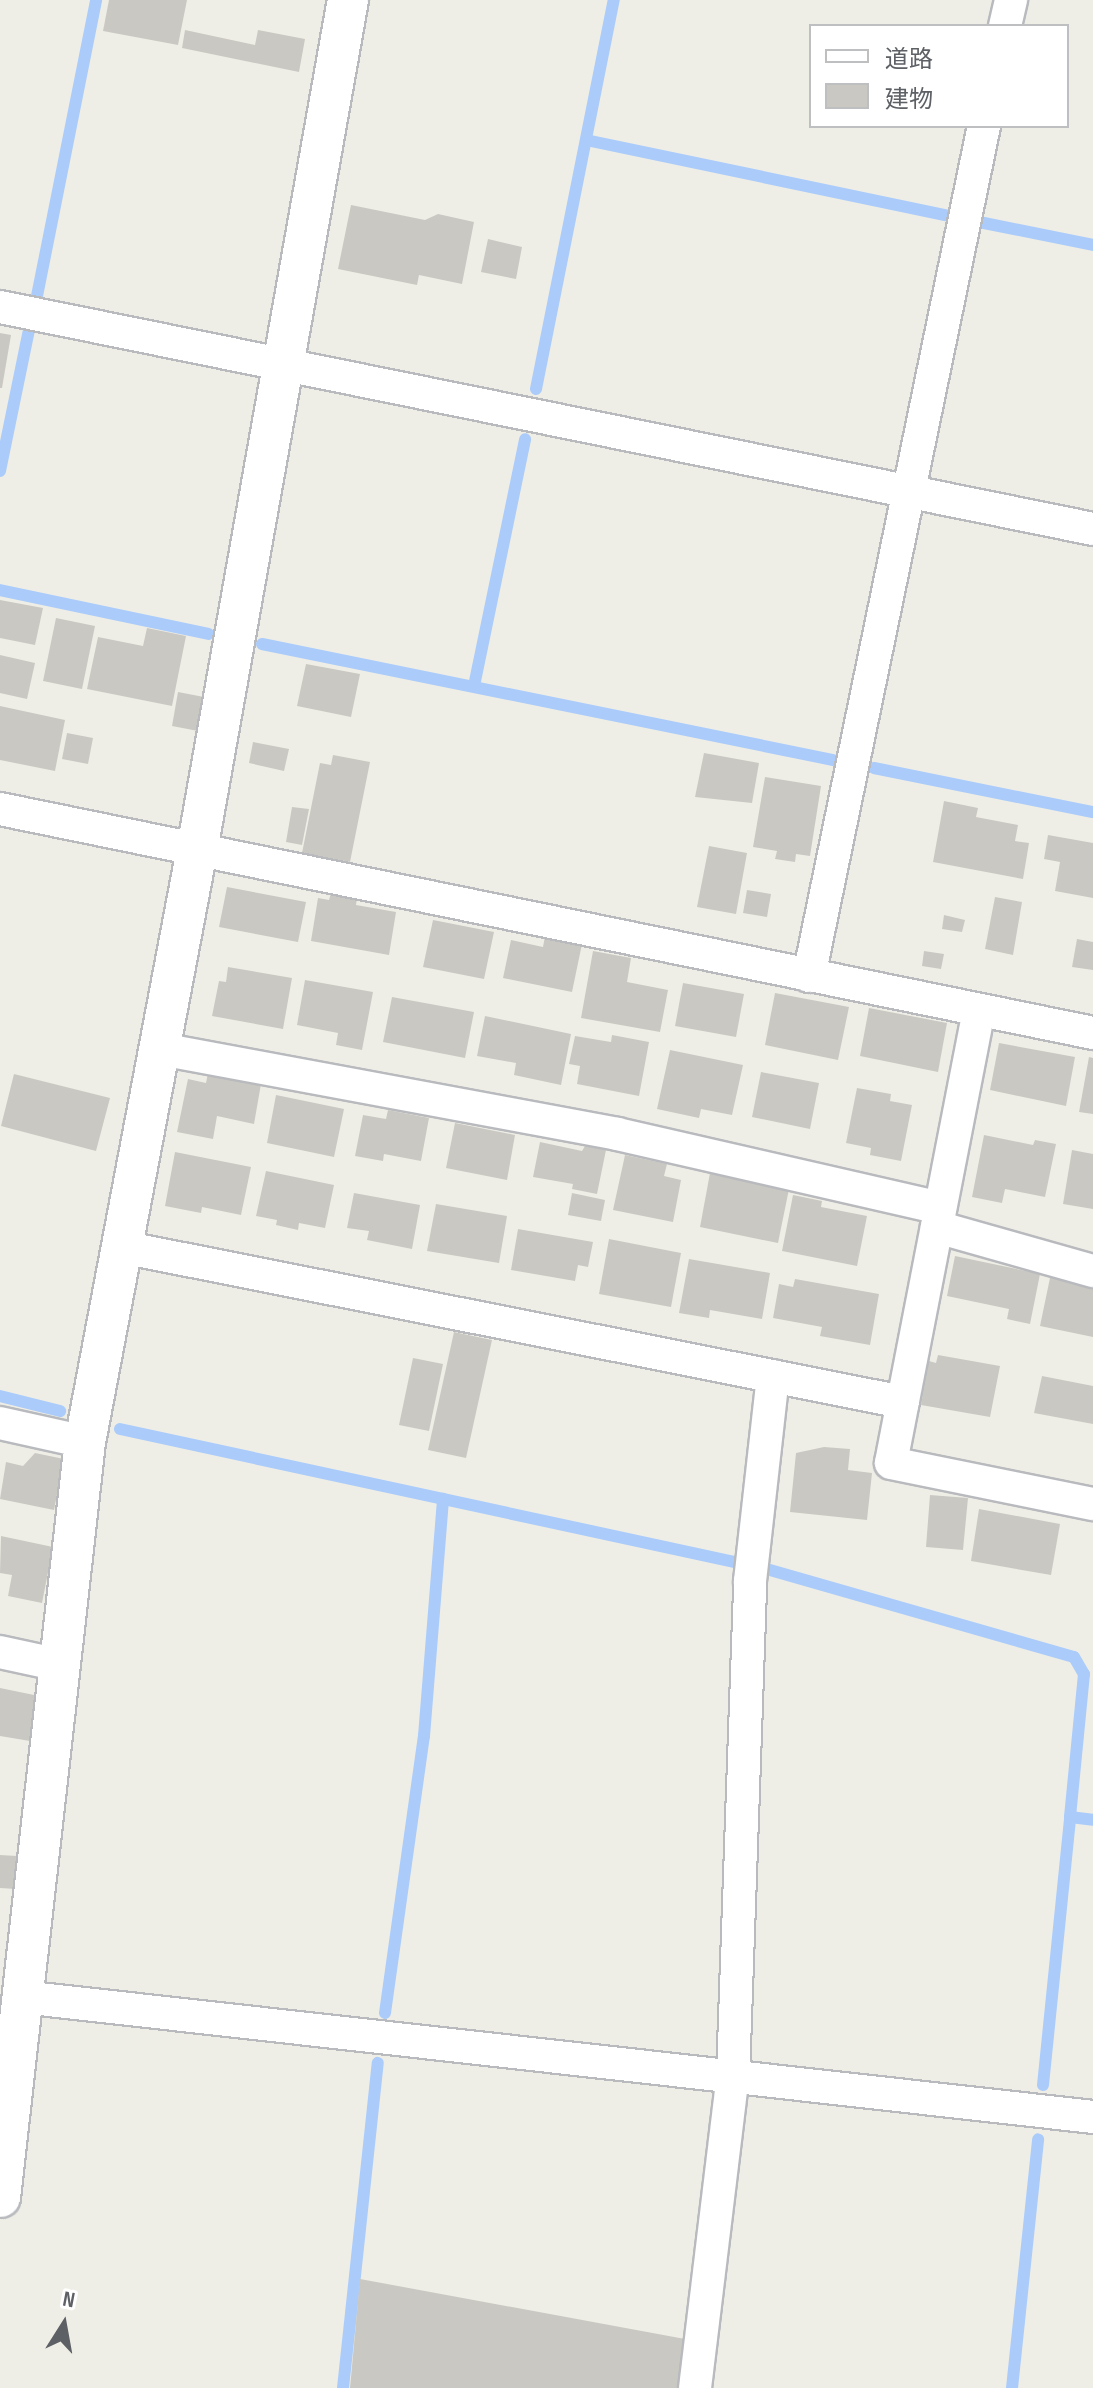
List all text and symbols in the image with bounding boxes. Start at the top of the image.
legend [809,24,1069,128]
text: 道路 [885,45,933,74]
text: 建物 [885,85,933,114]
north arrow [24,2284,104,2364]
text: N [60,2286,77,2314]

